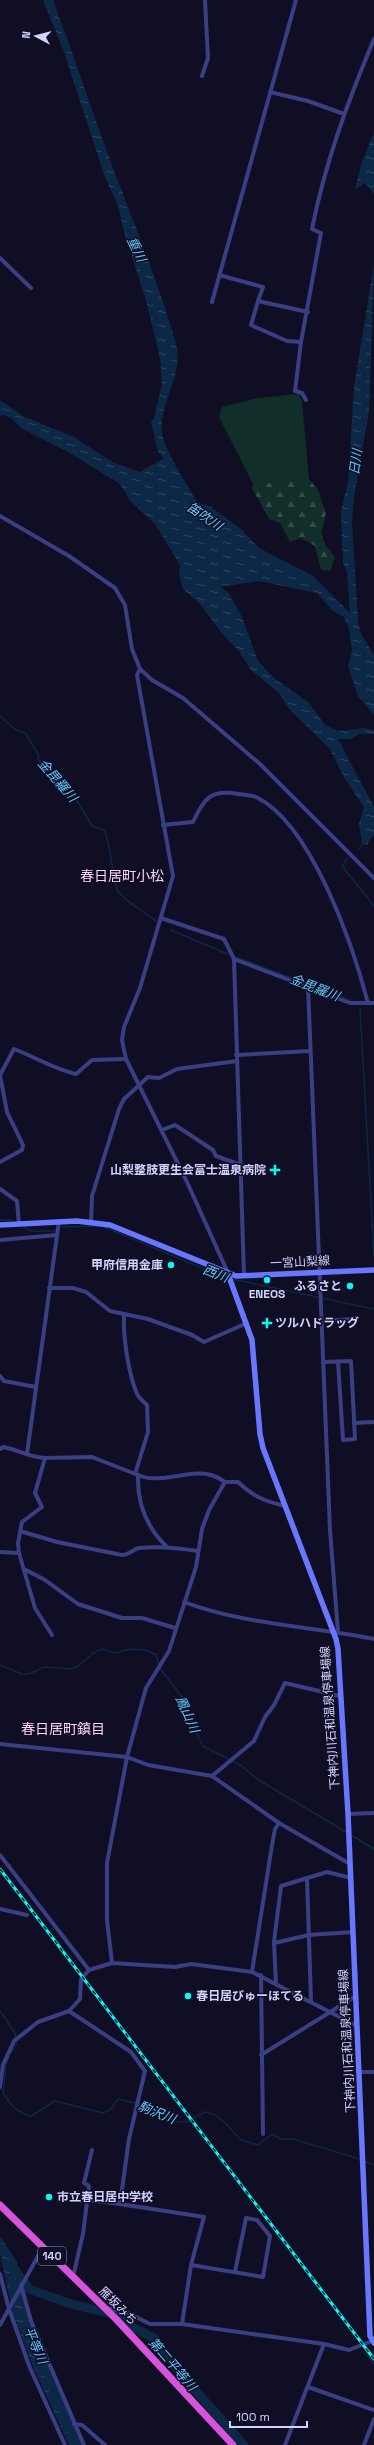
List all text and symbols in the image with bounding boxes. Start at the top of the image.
north arrow [16,16,56,56]
text: N [19,30,33,39]
water label: 重川 [123,234,151,266]
water label: 日川 [345,446,366,476]
water label: 笛吹川 [184,498,227,535]
water label: 金毘羅川 [34,755,82,807]
district label: 春日居町小松 [80,867,164,885]
water label: 金毘羅川 [287,970,344,1005]
place label: 山梨整肢更生会富士温泉病院 [110,1162,266,1178]
marker: 山梨整肢更生会富士温泉病院 [269,1164,281,1176]
street label: 一宮山梨線 [270,1252,330,1272]
place label: 甲府信用金庫 [91,1257,163,1273]
marker: 甲府信用金庫 [166,1260,176,1270]
water label: 西川 [201,1261,233,1287]
marker: ENEOS [262,1275,272,1285]
place label: ふるさと [294,1278,342,1294]
marker: ふるさと [345,1281,355,1291]
place label: ENEOS [249,1286,285,1302]
place label: ツルハドラッグ [275,1315,359,1331]
marker: ツルハドラッグ [262,1318,272,1328]
street label: 下神内川石和温泉停車場線 [317,1646,343,1790]
water label: 鳳山川 [172,1693,204,1737]
district label: 春日居町鎮目 [21,1720,105,1738]
street label: 下神内川石和温泉停車場線 [335,1969,359,2113]
place label: 春日居びゅーほてる [196,1988,304,2004]
marker: 春日居びゅーほてる [183,1991,193,2001]
water label: 駒沢川 [136,2097,180,2128]
place label: 市立春日居中学校 [57,2189,153,2205]
marker: 市立春日居中学校 [44,2192,54,2202]
road number: 140 [38,2247,66,2265]
street label: 雁坂みち [95,2283,141,2329]
water label: 平等川 [20,2324,52,2368]
water label: 第二平等川 [145,2334,202,2396]
scale bar [230,2403,307,2429]
text: 100 m [236,2409,270,2425]

